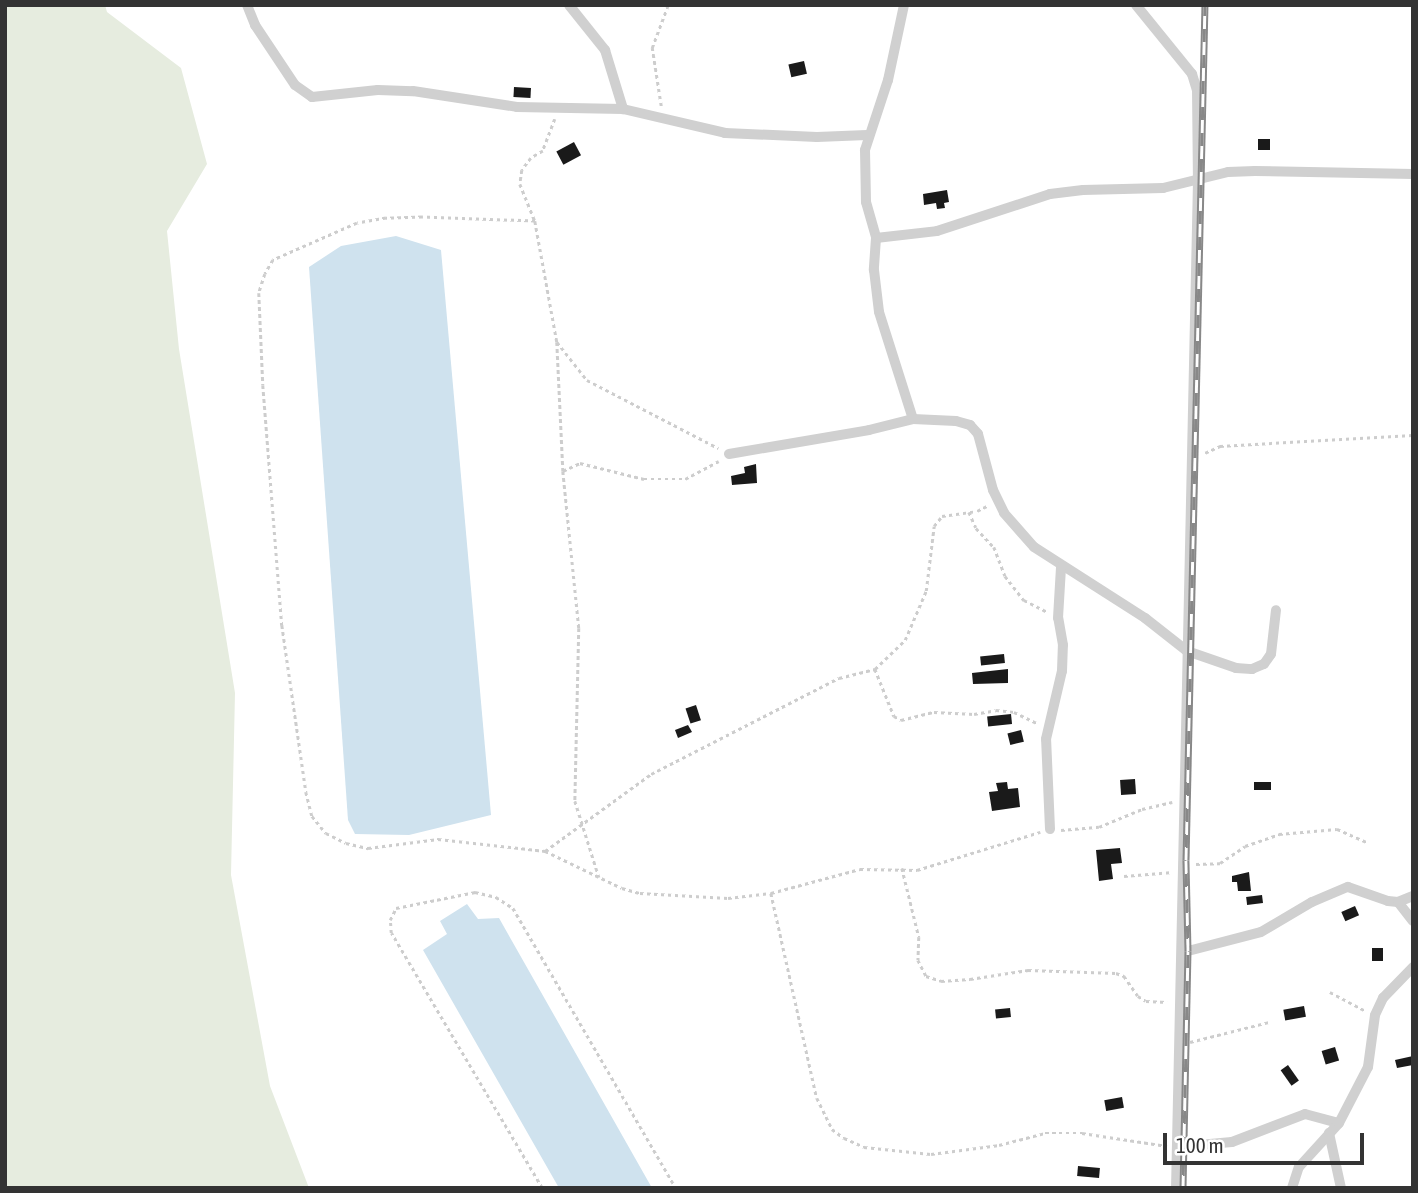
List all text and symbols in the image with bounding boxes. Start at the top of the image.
scale bar [1166,1120,1367,1164]
text: 100 m [1176,1133,1224,1157]

